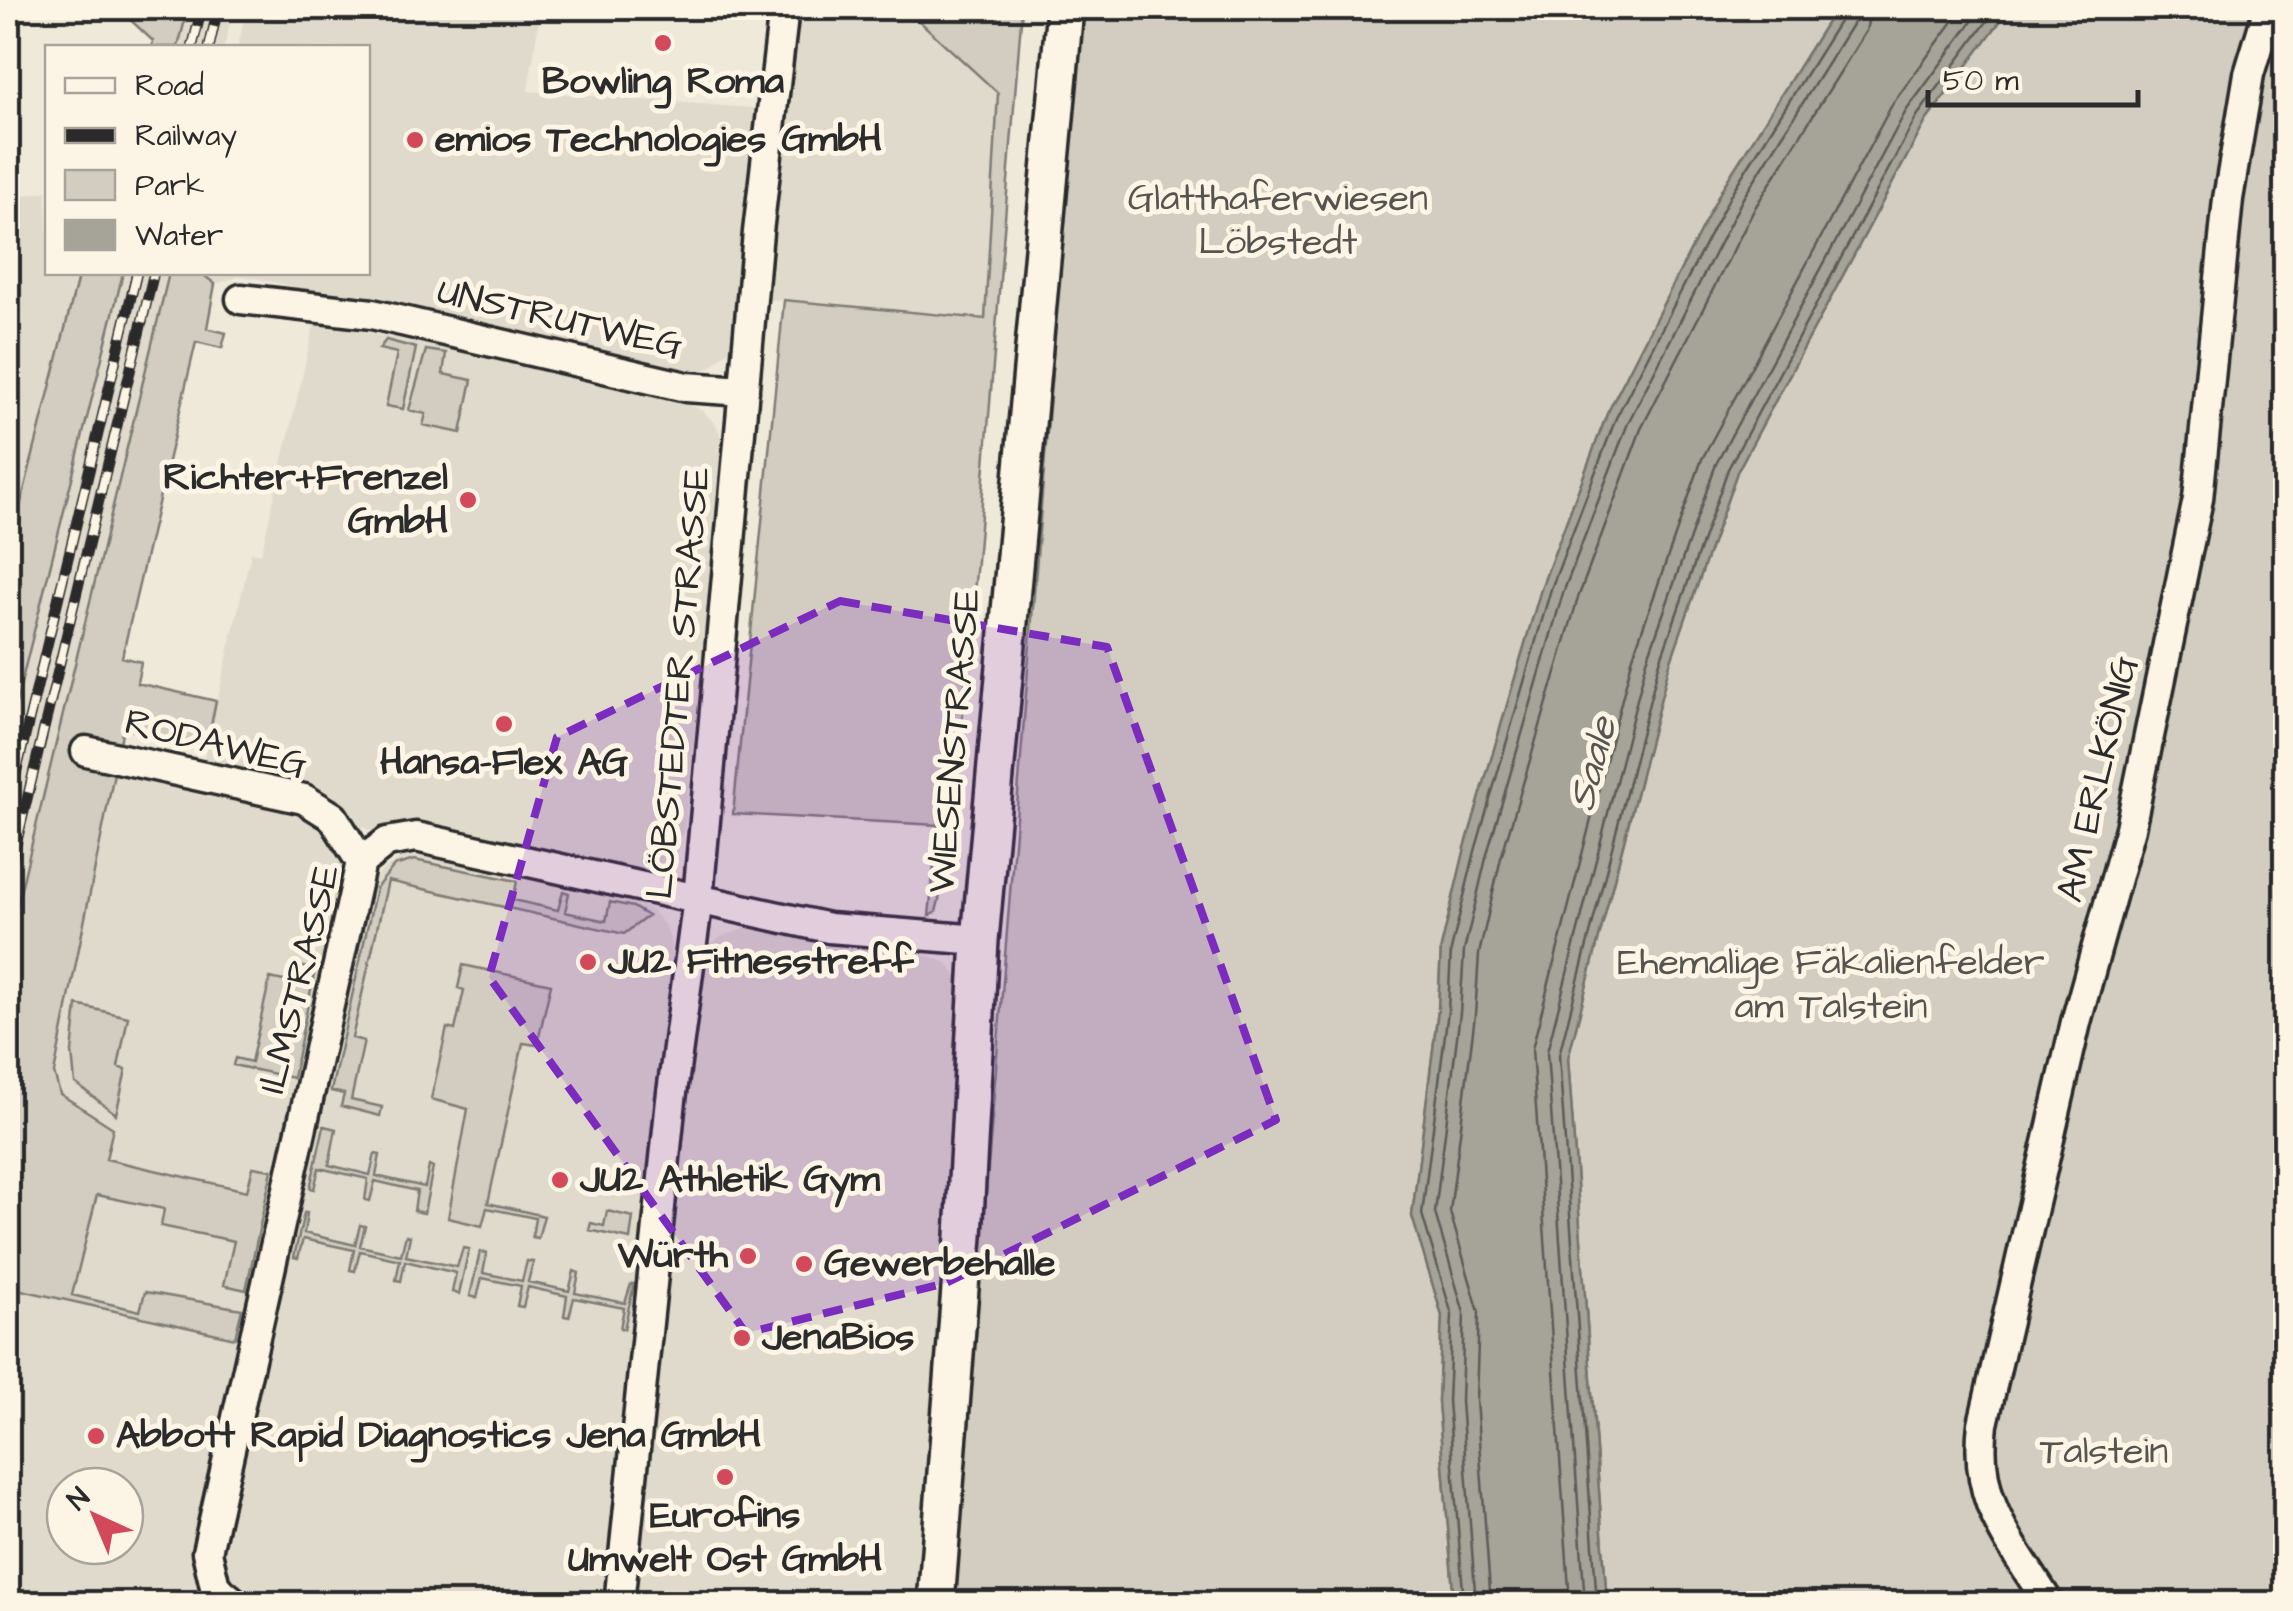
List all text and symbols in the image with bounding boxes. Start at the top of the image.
marker: Bowling Roma [652,32,674,54]
legend [45,45,370,275]
scale bar [1928,45,2138,107]
place label: Bowling Roma [542,56,785,109]
text: 50 m [1943,60,2019,102]
text: Road [135,65,204,107]
place label: emios Technologies GmbH [435,114,882,167]
text: Railway [135,115,237,158]
marker: emios Technologies GmbH [404,129,426,151]
text: Park [135,165,204,207]
park label: Glatthaferwiesen Löbstedt [1128,173,1428,269]
text: Water [135,215,223,257]
street label: UNSTRUTWEG [432,266,688,372]
place label: Richter+Frenzel GmbH [163,452,448,548]
street label: LÖBSTEDTER STRASSE [634,465,724,901]
marker: Richter+Frenzel GmbH [457,489,479,511]
street label: WIESENSTRASSE [916,587,994,895]
street label: AM ERLKÖNIG [2044,651,2152,907]
street label: RODAWEG [119,696,313,792]
water label: Saale [1554,709,1632,817]
marker: Hansa-Flex AG [493,713,515,735]
place label: Hansa-Flex AG [380,737,629,789]
street label: ILMSTRASSE [246,859,354,1099]
place label: JU2 Fitnesstreff [607,936,915,988]
park label: Ehemalige Fäkalienfelder am Talstein [1617,937,2045,1033]
marker: JU2 Fitnesstreff [577,951,599,973]
place label: JU2 Athletik Gym [579,1154,880,1208]
marker: JU2 Athletik Gym [549,1169,571,1191]
place label: Würth [617,1230,729,1282]
place label: Gewerbehalle [824,1238,1056,1290]
marker: Würth [737,1245,759,1267]
marker: Gewerbehalle [793,1253,815,1275]
place label: JenaBios [761,1312,914,1364]
marker: JenaBios [731,1327,753,1349]
place label: Abbott Rapid Diagnostics Jena GmbH [116,1410,761,1463]
marker: Abbott Rapid Diagnostics Jena GmbH [85,1425,107,1447]
park label: Talstein [2040,1426,2168,1478]
north arrow [45,1466,145,1566]
marker: Eurofins Umwelt Ost GmbH [714,1466,736,1488]
text: N [59,1479,99,1519]
place label: Eurofins Umwelt Ost GmbH [568,1490,882,1586]

